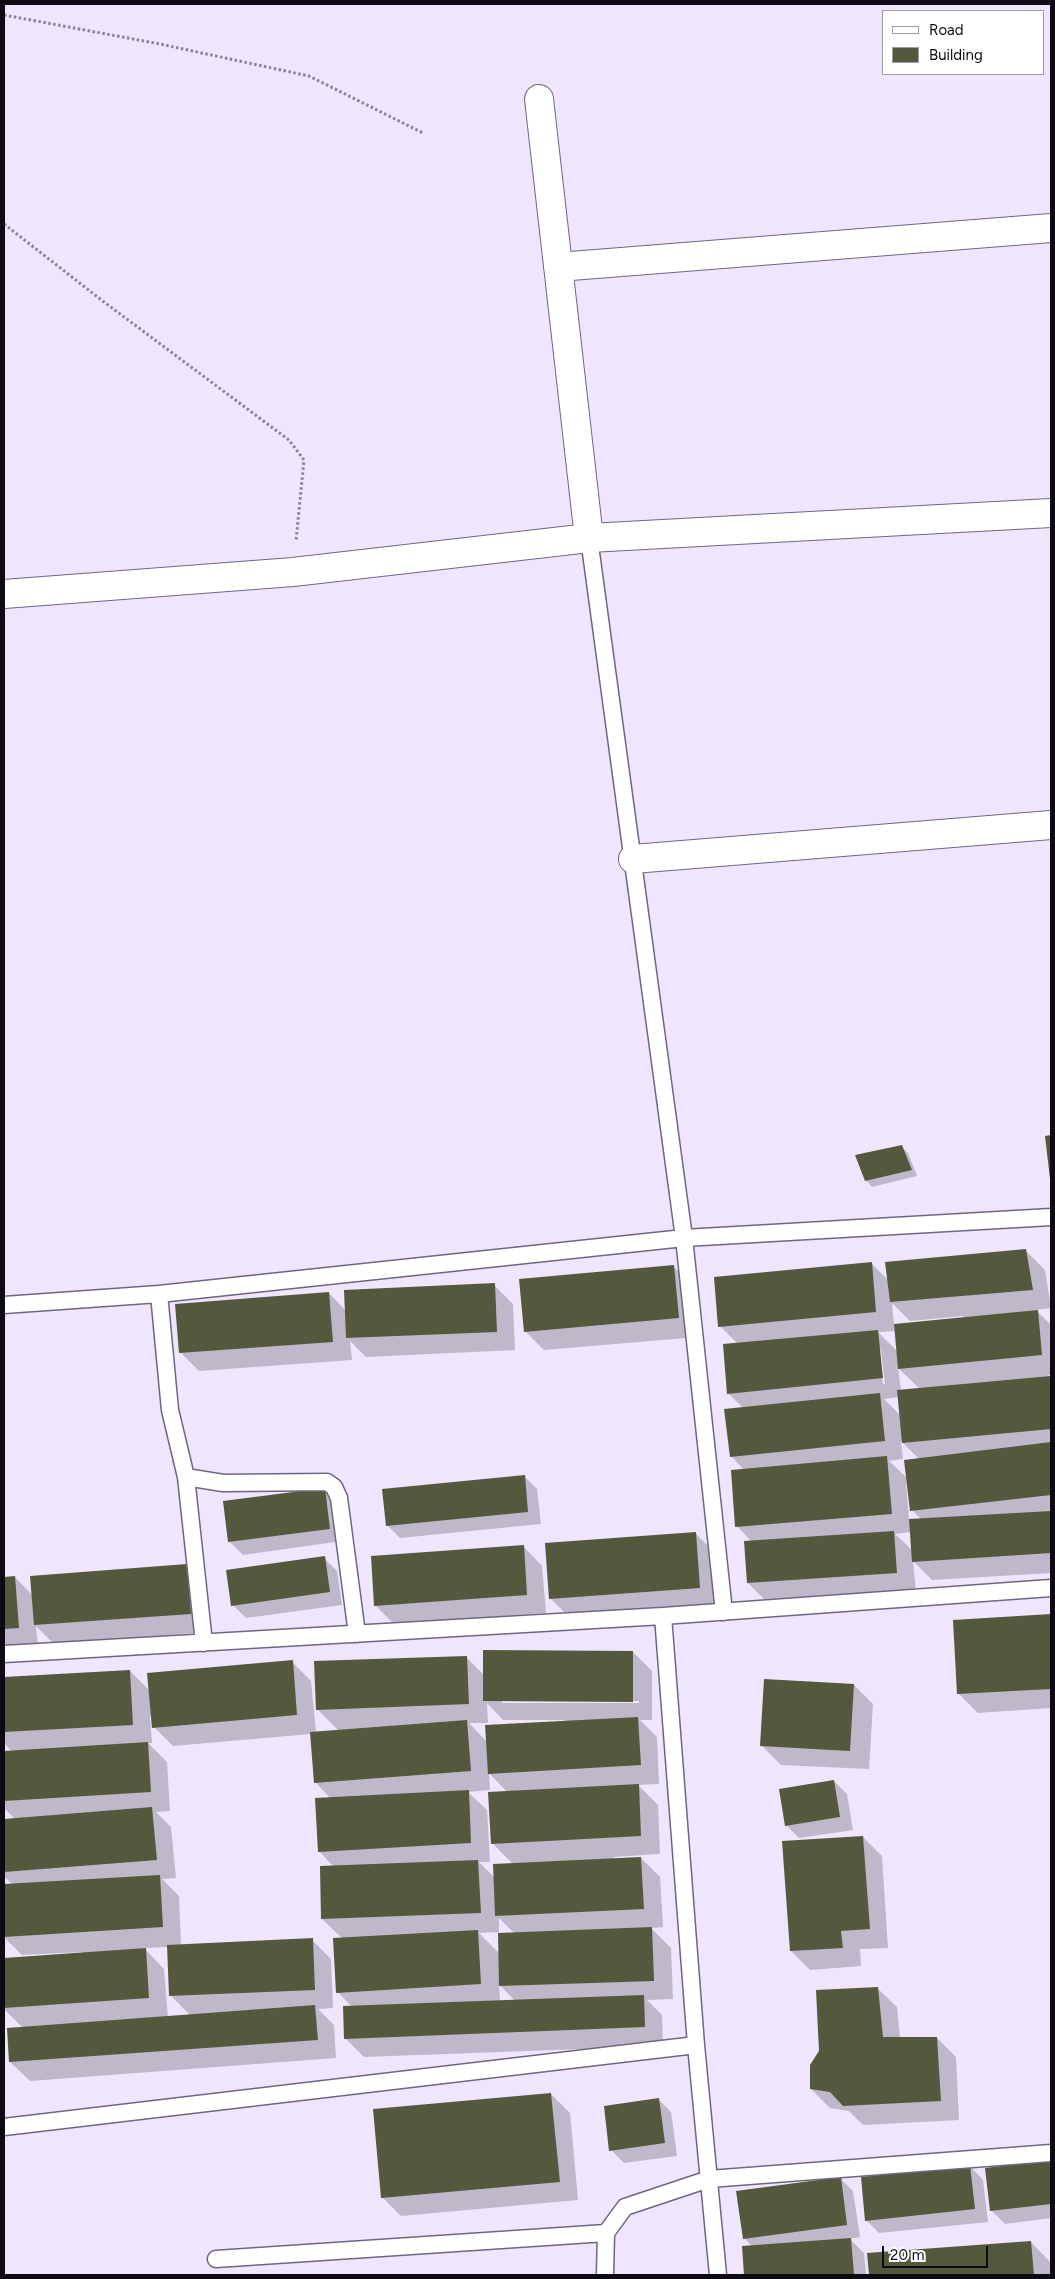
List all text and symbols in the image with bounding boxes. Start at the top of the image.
legend [882,10,1045,75]
text: Road [929,21,964,39]
text: Building [929,46,983,64]
scale bar [885,2236,991,2268]
text: 20 m [890,2246,924,2264]

